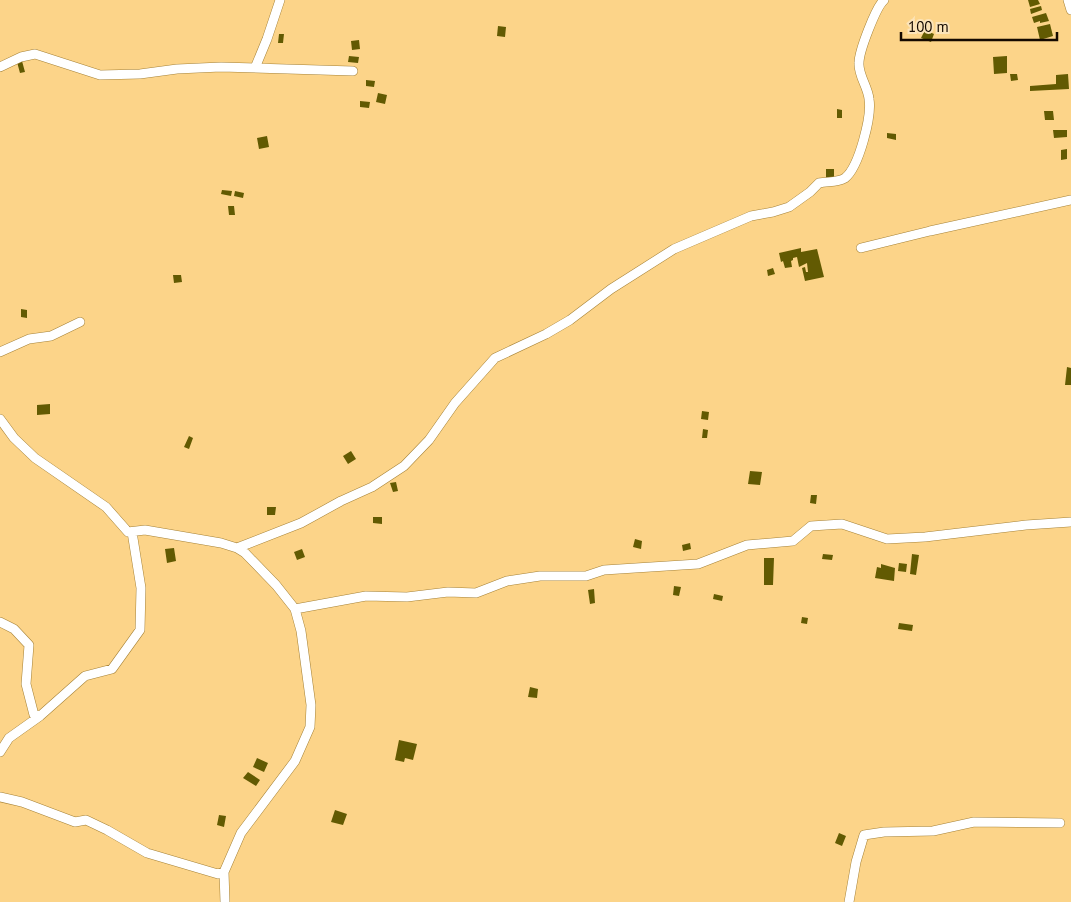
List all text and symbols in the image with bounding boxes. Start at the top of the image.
scale bar [901,10,1057,42]
text: 100 m [908,17,949,36]

